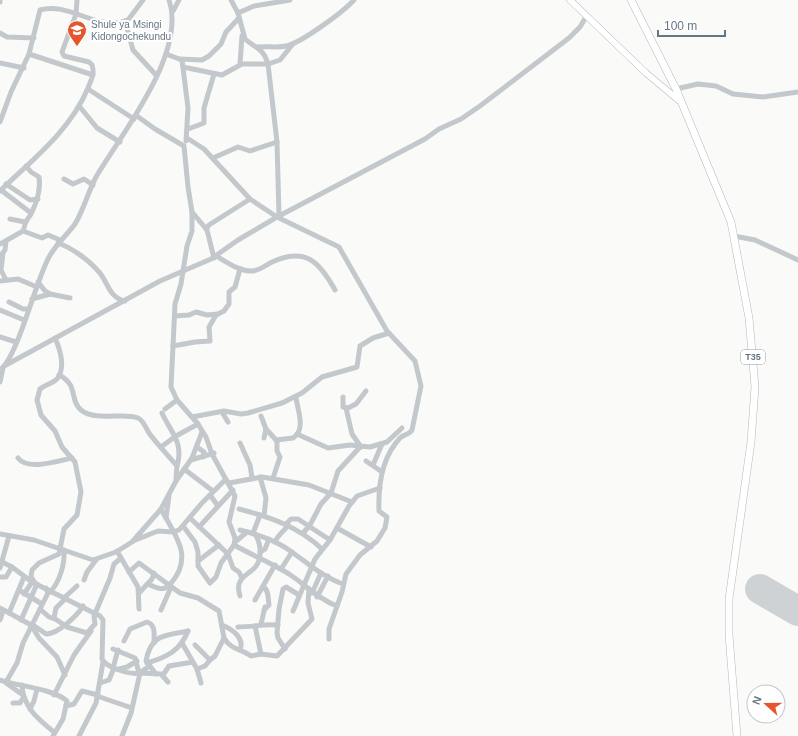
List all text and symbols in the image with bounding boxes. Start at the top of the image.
scale bar [658,12,725,38]
school or university icon: Shule ya Msingi Kidongochekundu [66,19,88,47]
place label: Shule ya Msingi Kidongochekundu [91,19,171,42]
text: 100 m [664,19,697,33]
road number: T35 [741,350,765,364]
north arrow [746,684,786,724]
text: N [750,695,764,706]

